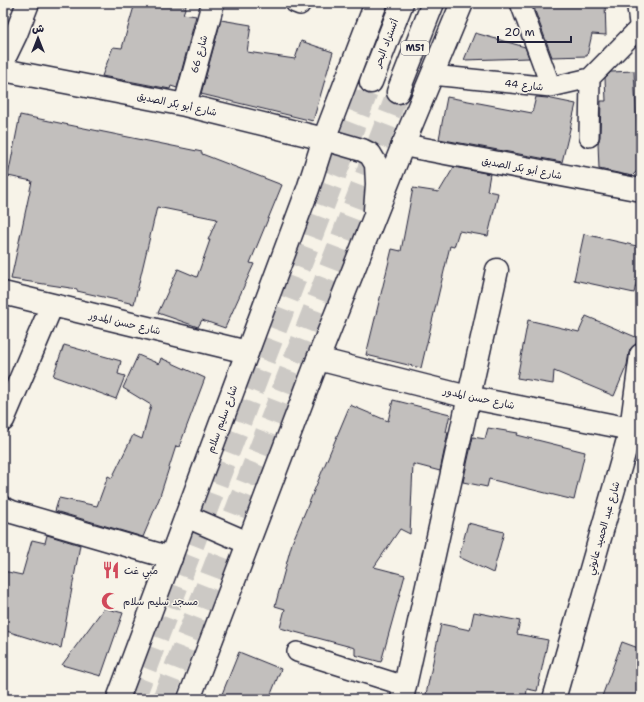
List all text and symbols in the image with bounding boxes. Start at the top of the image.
street label: أتستراد البحر [370,16,401,70]
north arrow [18,18,58,58]
scale bar [498,18,571,44]
text: ش [32,21,44,36]
text: 20 m [504,24,535,40]
street label: شارع 66 [188,33,211,75]
road number: M51 [401,41,429,55]
street label: شارع 44 [504,77,544,95]
street label: شارع أبو بكر الصديق [136,89,218,120]
street label: شارع أبو بكر الصديق [481,154,563,183]
street label: شارع حسن المدور [87,308,162,339]
street label: شارع سليم سلام [204,383,241,455]
street label: شارع حسن المدور [441,384,516,413]
street label: شارع عبد الحميد عانوتي [583,479,626,577]
restaurant icon: مبي غت [101,560,121,580]
place label: مبي غت [124,564,158,580]
mosque icon: مسجد سليم سلام [100,591,120,611]
place label: مسجد سليم سلام [123,595,198,609]

